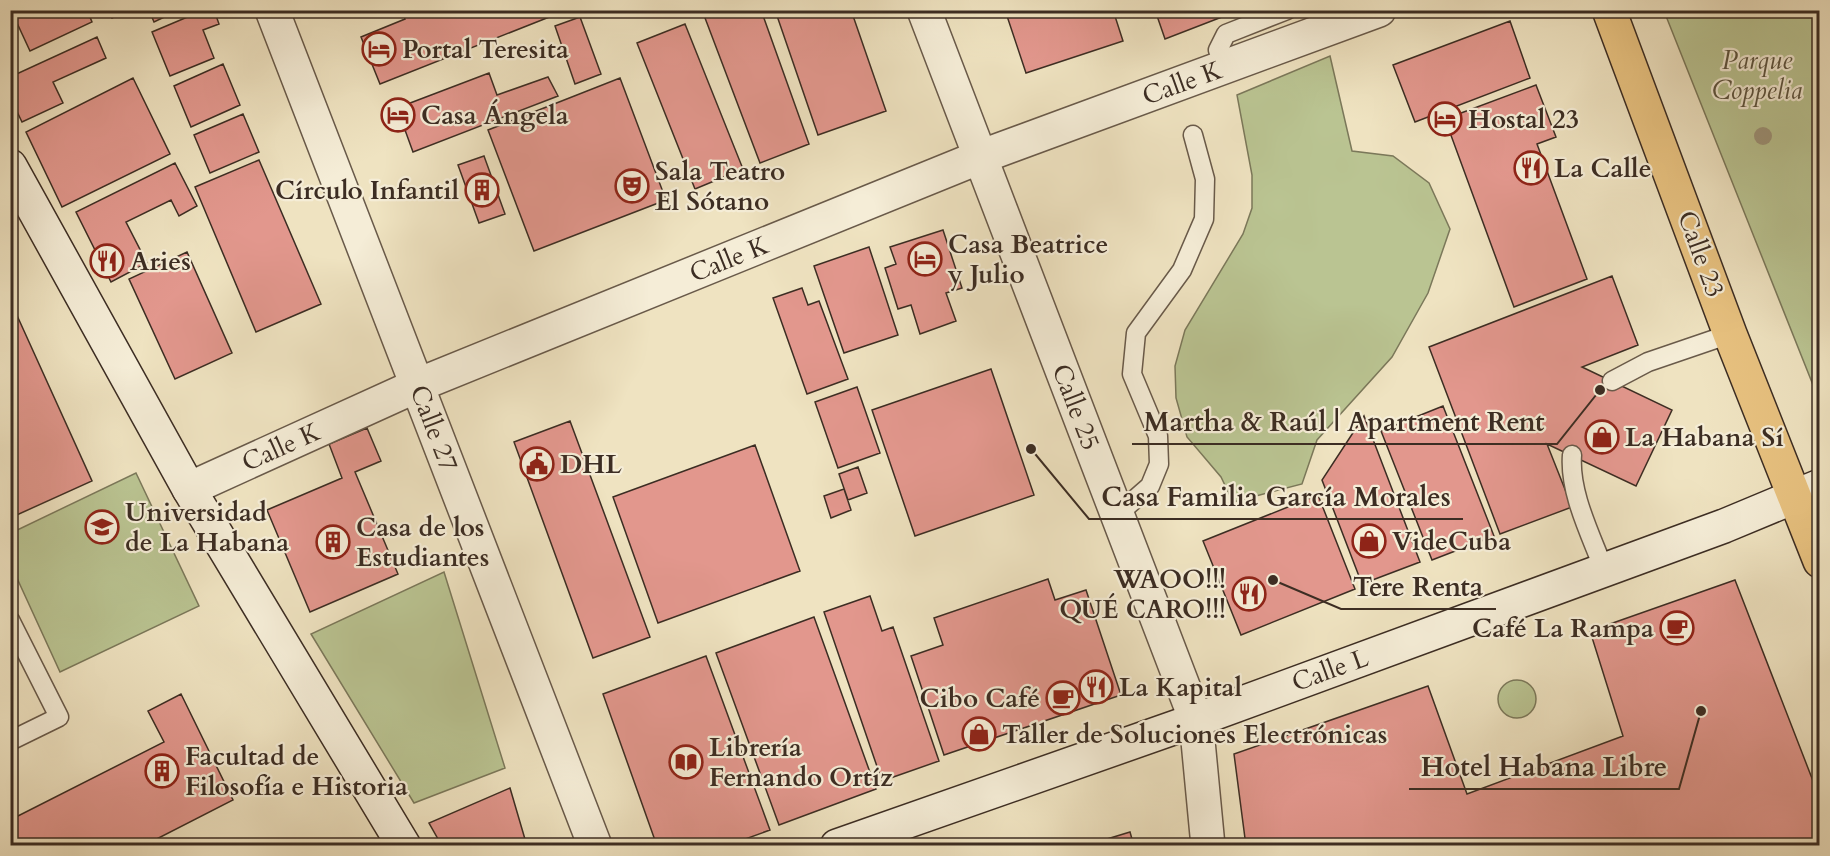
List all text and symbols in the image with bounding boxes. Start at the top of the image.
hotel icon: Portal Teresita [361,31,397,67]
place label: Portal Teresita [402,32,569,67]
park label: Parque Coppelia [1712,43,1803,108]
street label: Calle K [1137,52,1227,114]
hotel icon: Casa Ángela [380,97,416,133]
place label: Casa Ángela [421,98,569,133]
hotel icon: Hostal 23 [1427,101,1463,137]
place label: Hostal 23 [1468,102,1579,137]
restaurant icon: La Calle [1513,150,1549,186]
place label: La Calle [1554,151,1652,186]
place label: Sala Teatro El Sótano [655,154,785,219]
theatre icon: Sala Teatro El Sótano [614,168,650,204]
building icon: Círculo Infantil [464,172,500,208]
place label: Círculo Infantil [275,173,459,208]
street label: Calle 23 [1669,206,1733,302]
street label: Calle K [684,227,774,291]
place label: Casa Beatrice y Julio [947,227,1108,292]
hotel icon: Casa Beatrice y Julio [907,241,943,277]
restaurant icon: Aries [89,243,125,279]
place label: Aries [130,244,191,279]
street label: Calle 25 [1044,359,1108,455]
street label: Calle 27 [402,380,466,476]
callout: Martha & Raúl | Apartment Rent [1132,399,1557,444]
text: Martha & Raúl | Apartment Rent [1144,404,1545,441]
street label: Calle K [236,414,326,480]
shop icon: La Habana Sí [1584,419,1620,455]
place label: La Habana Sí [1625,420,1784,455]
public building icon: DHL [519,446,555,482]
place label: DHL [560,447,622,482]
callout: Casa Familia García Morales [1089,474,1463,519]
text: Casa Familia García Morales [1101,479,1451,516]
place label: Universidad de La Habana [125,495,289,560]
school or university icon: Universidad de La Habana [84,509,120,545]
place label: Casa de los Estudiantes [356,510,489,575]
shop icon: VideCuba [1351,523,1387,559]
building icon: Casa de los Estudiantes [315,524,351,560]
place label: VideCuba [1392,524,1511,559]
place label: WAOO!!! QUÉ CARO!!! [1059,562,1226,627]
callout: Tere Renta [1341,564,1496,609]
text: Tere Renta [1353,569,1484,606]
restaurant icon: WAOO!!! QUÉ CARO!!! [1231,576,1267,612]
cafe icon: Café La Rampa [1659,610,1695,646]
place label: Café La Rampa [1472,611,1654,646]
street label: Calle L [1287,640,1373,700]
restaurant icon: La Kapital [1078,669,1114,705]
place label: La Kapital [1119,670,1243,705]
cafe icon: Cibo Café [1045,680,1081,716]
place label: Cibo Café [920,681,1040,716]
shop icon: Taller de Soluciones Electrónicas [961,716,997,752]
place label: Taller de Soluciones Electrónicas [1002,717,1387,752]
place label: Librería Fernando Ortíz [709,730,893,795]
place label: Facultad de Filosofía e Historia [185,739,408,804]
library icon: Librería Fernando Ortíz [668,744,704,780]
callout: Hotel Habana Libre [1409,744,1679,789]
text: Hotel Habana Libre [1421,749,1667,786]
building icon: Facultad de Filosofía e Historia [144,753,180,789]

